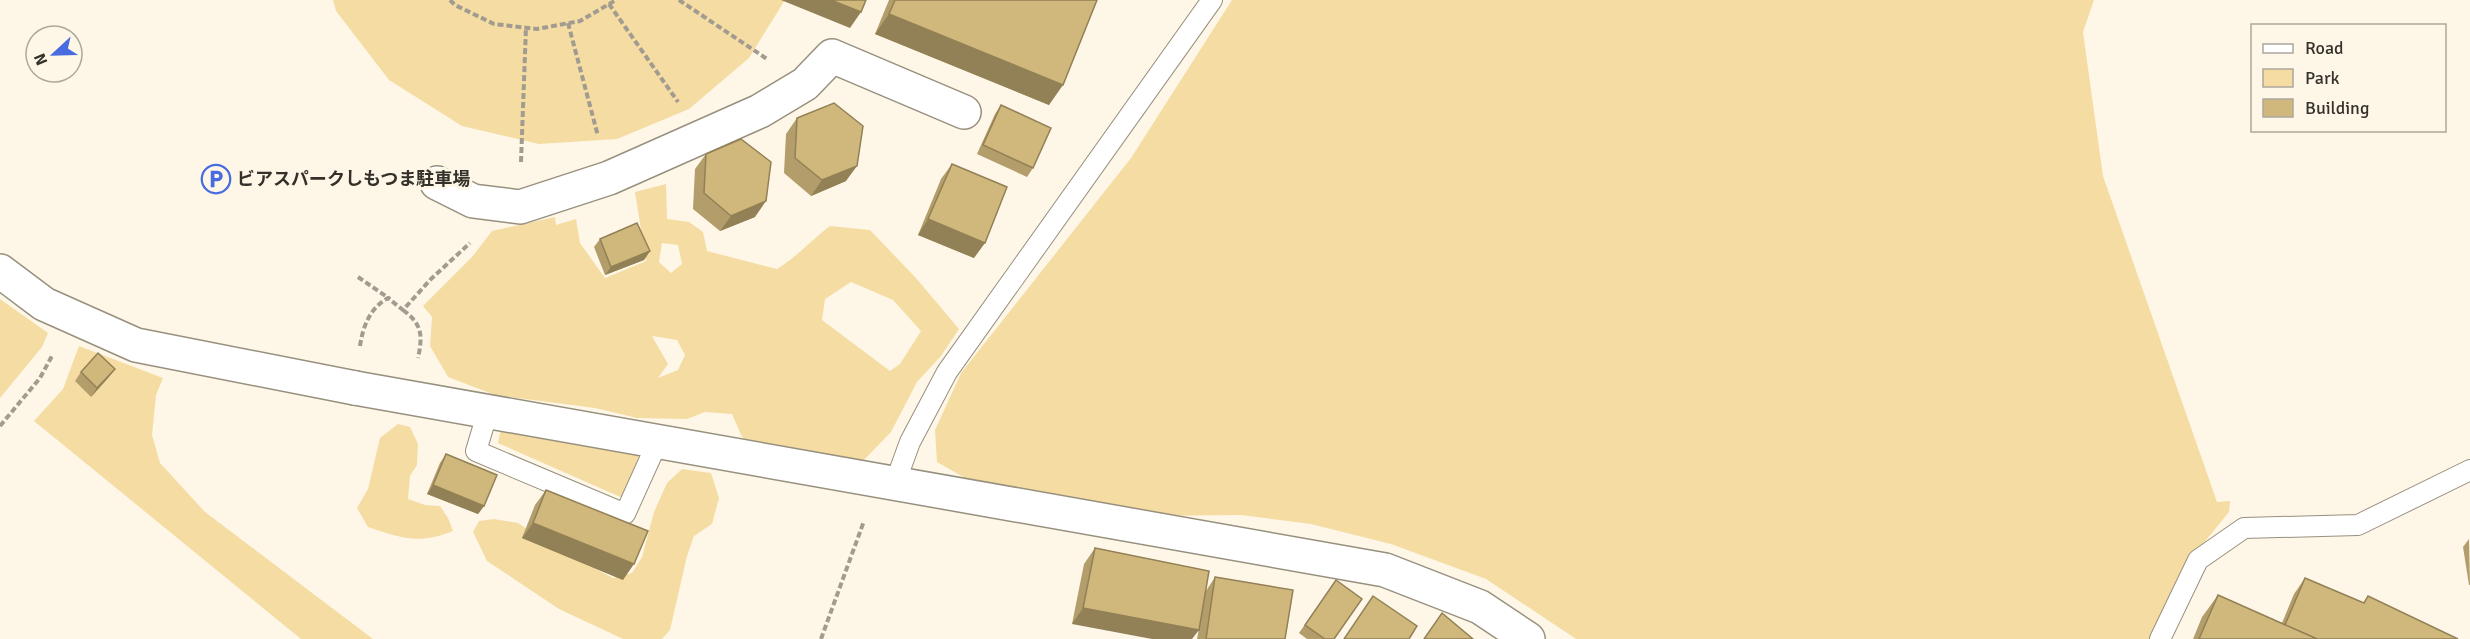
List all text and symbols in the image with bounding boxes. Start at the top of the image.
north arrow [24,24,84,84]
legend [2251,24,2446,132]
text: Road [2305,37,2344,59]
text: N [30,50,52,68]
text: Park [2305,67,2340,89]
text: Building [2305,97,2369,119]
parking icon: ビアスパークしもつま駐車場 [200,163,232,195]
place label: ビアスパークしもつま駐車場 [237,168,470,190]

